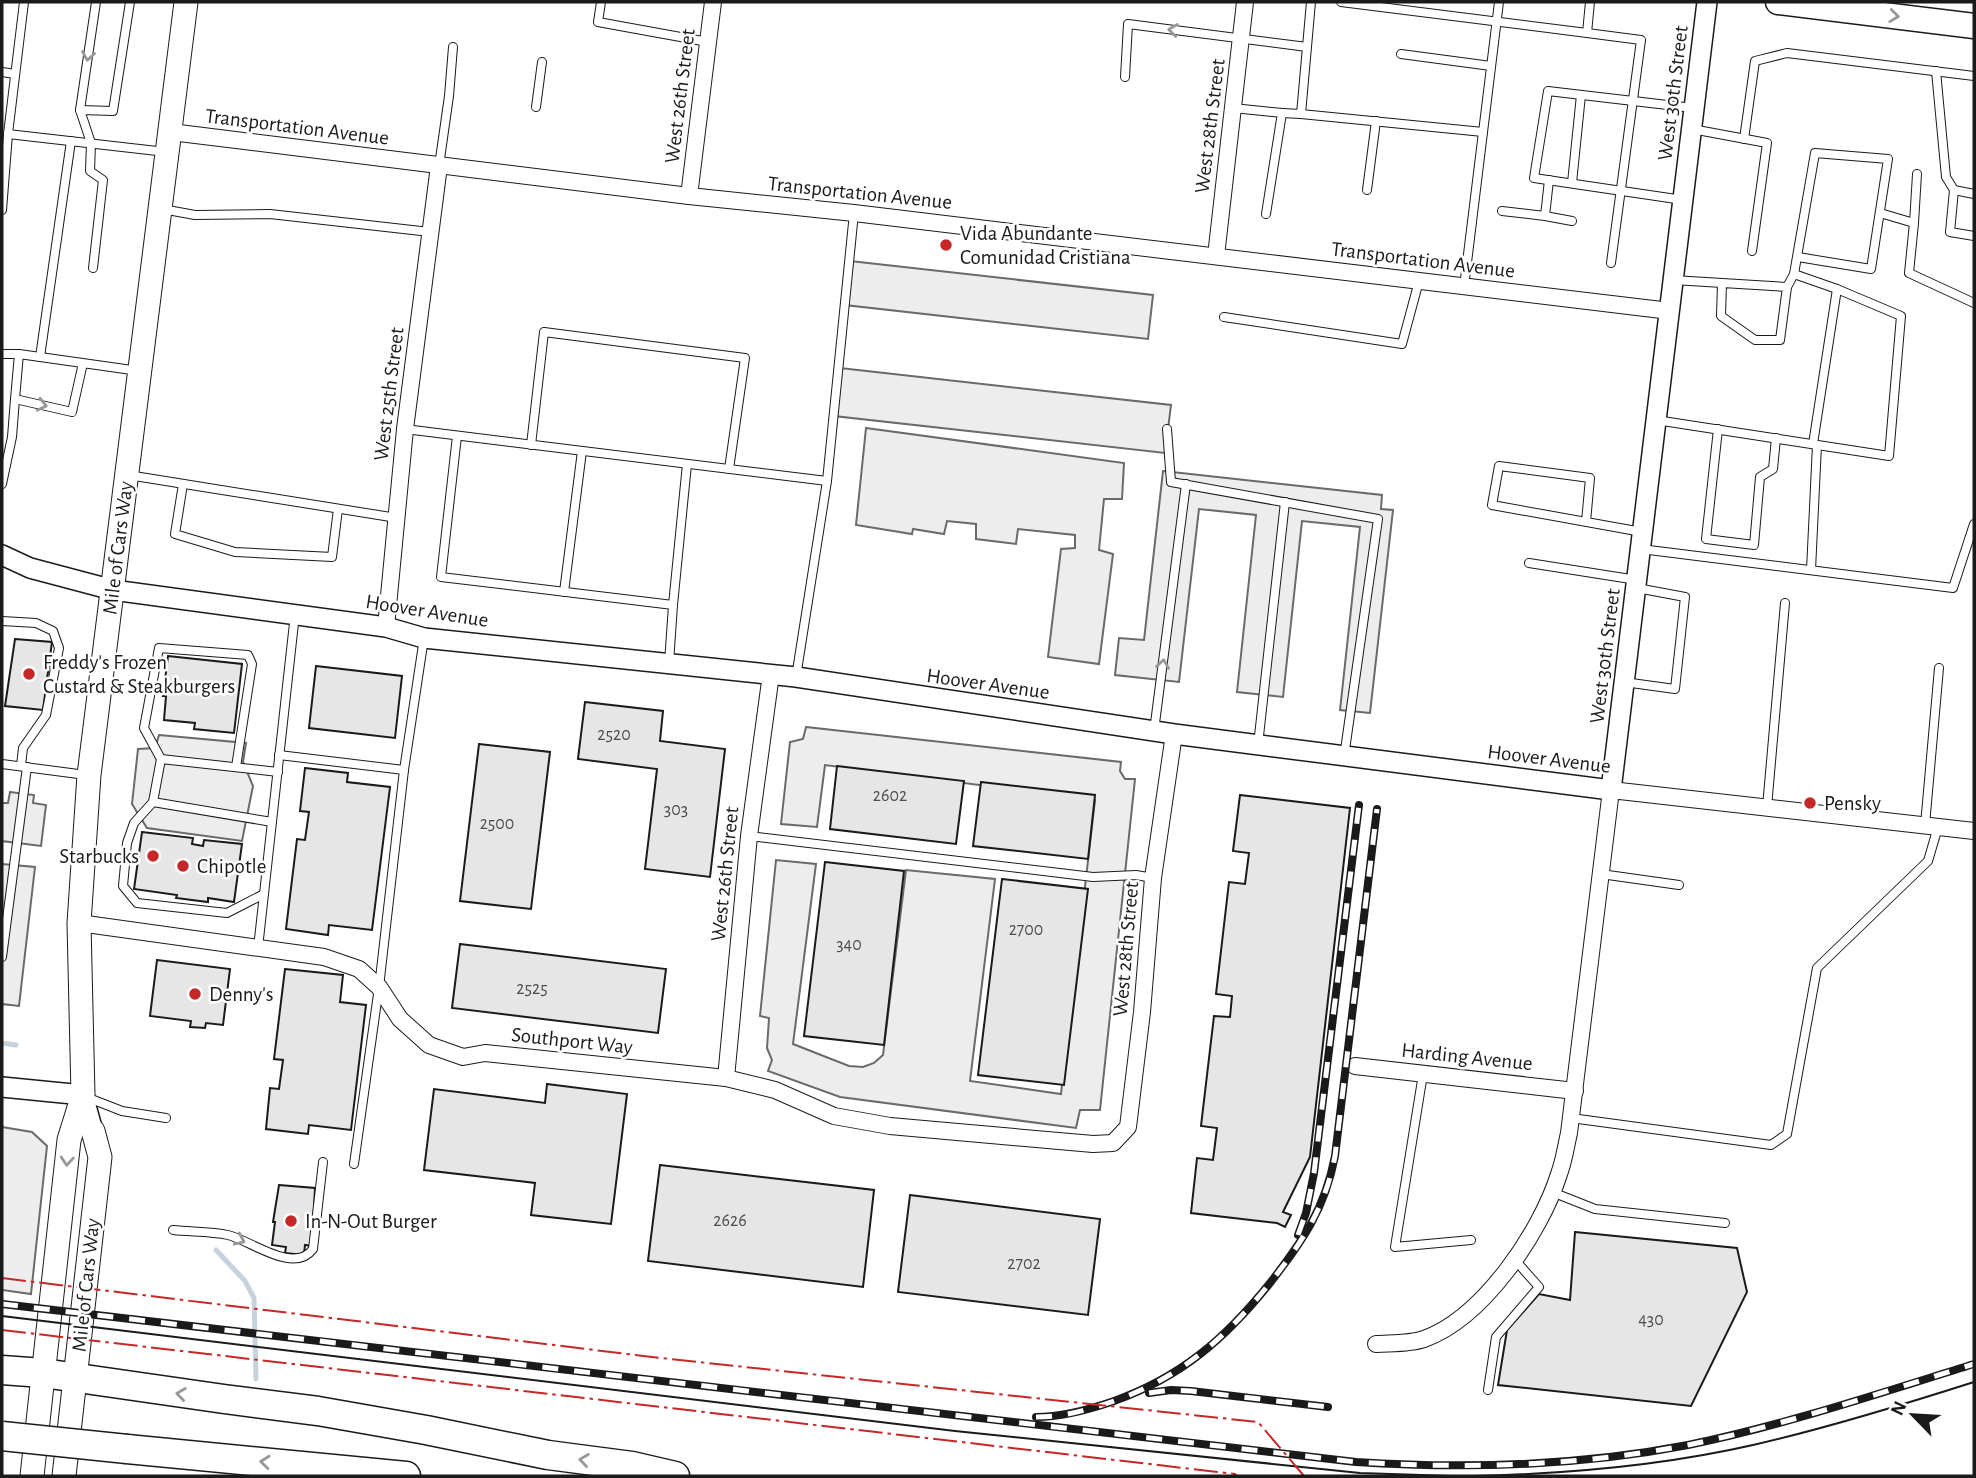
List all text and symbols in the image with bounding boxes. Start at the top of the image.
one-way arrow [1888,8,1900,23]
one-way arrow [1167,22,1179,37]
street label: West 30th Street [1654,24,1692,162]
street label: West 26th Street [661,27,699,164]
one-way arrow [81,50,96,62]
street label: West 28th Street [1191,57,1229,195]
street label: Transportation Avenue [204,105,390,149]
street label: Transportation Avenue [767,173,953,213]
place label: Vida Abundante Comunidad Cristiana [960,223,1131,268]
marker: Vida Abundante Comunidad Cristiana [938,237,954,253]
street label: Transportation Avenue [1330,238,1516,282]
street label: West 25th Street [370,326,408,462]
one-way arrow [36,396,48,411]
street label: Mile of Cars Way [99,480,137,616]
street label: West 30th Street [1586,587,1624,725]
street label: Hoover Avenue [364,591,490,631]
place label: Freddy's Frozen Custard & Steakburgers [43,652,235,697]
one-way arrow [1155,658,1170,669]
street label: Hoover Avenue [925,665,1051,703]
marker: Freddy's Frozen Custard & Steakburgers [21,666,37,682]
house number: 2520 [597,726,631,744]
street label: Hoover Avenue [1486,741,1612,777]
house number: 2602 [873,787,907,805]
place label: Pensky [1824,793,1881,814]
marker: Pensky [1802,795,1818,811]
house number: 303 [664,801,688,819]
street label: West 26th Street [707,805,743,942]
house number: 2500 [480,815,514,833]
place label: Starbucks [59,846,139,867]
marker: Starbucks [145,848,161,864]
place label: Chipotle [197,856,267,877]
marker: Chipotle [175,858,191,874]
street label: West 28th Street [1110,880,1142,1017]
house number: 2700 [1009,921,1043,939]
house number: 340 [836,936,862,954]
house number: 2525 [516,980,548,998]
place label: Denny's [209,984,274,1005]
marker: Denny's [187,986,203,1002]
street label: Southport Way [510,1024,634,1058]
street label: Harding Avenue [1400,1040,1534,1074]
one-way arrow [60,1156,75,1167]
place label: In-N-Out Burger [305,1211,437,1232]
house number: 2626 [713,1212,747,1230]
marker: In-N-Out Burger [283,1213,299,1229]
street label: Mile of Cars Way [69,1217,103,1353]
one-way arrow [233,1232,245,1246]
house number: 2702 [1007,1255,1041,1273]
house number: 430 [1638,1311,1664,1329]
north arrow [1878,1380,1948,1450]
one-way arrow [175,1386,187,1401]
text: N [1888,1398,1910,1418]
one-way arrow [578,1453,590,1468]
one-way arrow [260,1455,271,1470]

